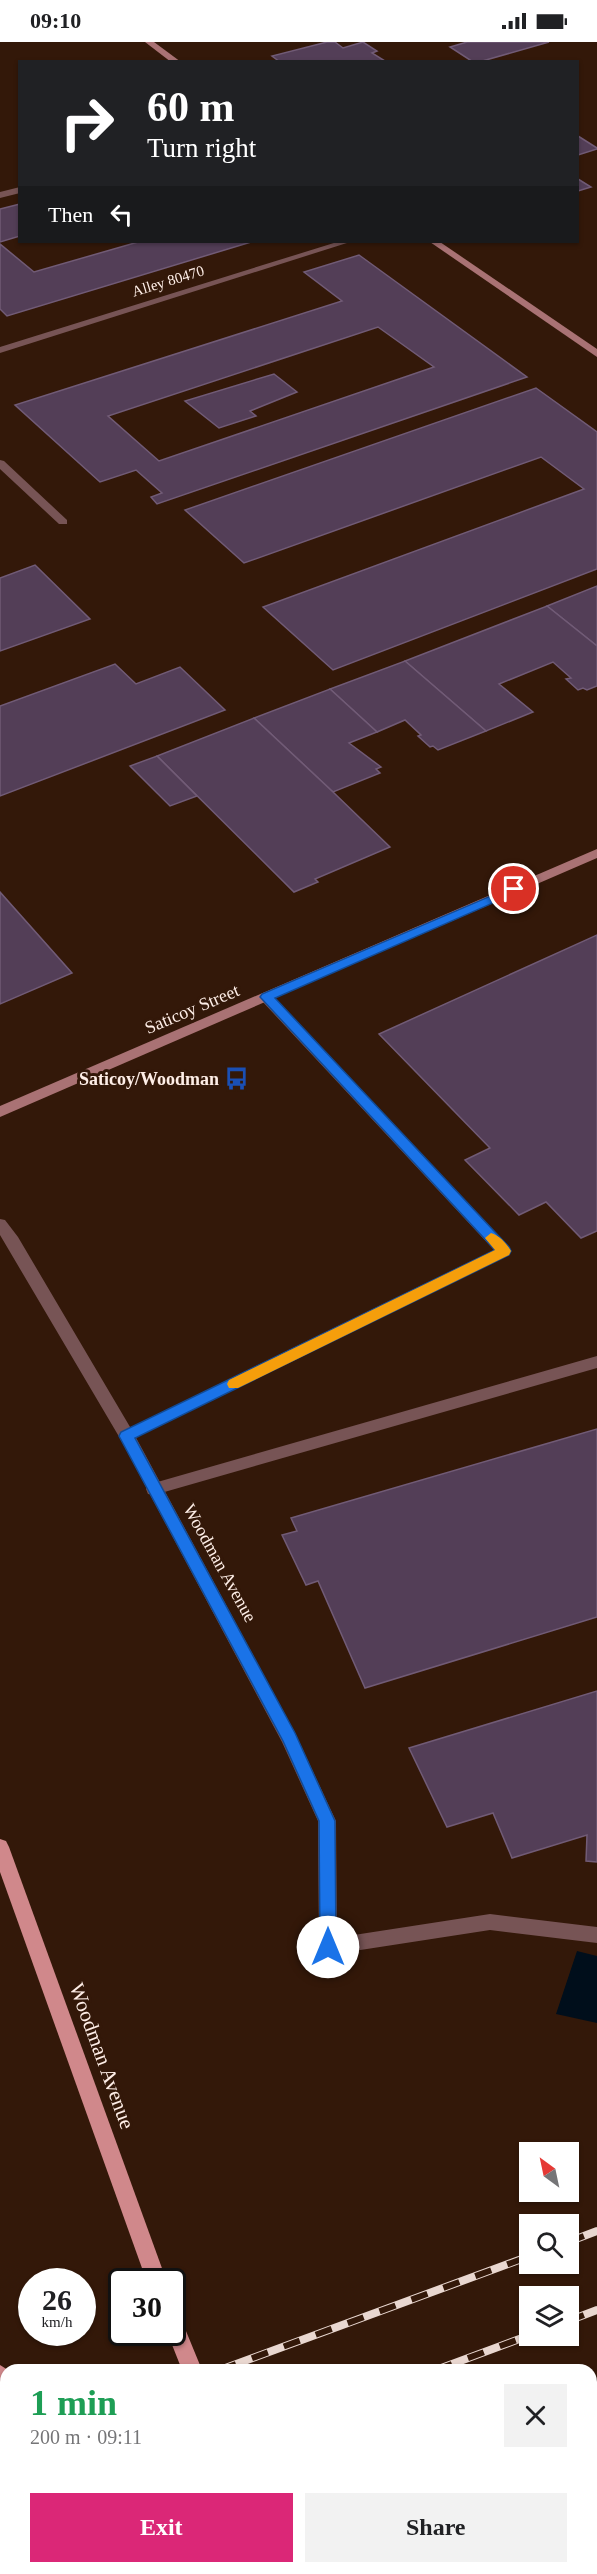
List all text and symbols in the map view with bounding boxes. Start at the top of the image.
text: 09:10 [30,8,81,33]
icon: right [48,84,126,162]
text: 60 m [147,84,235,130]
text: Turn right [147,133,256,163]
icon: left [105,198,138,231]
text: Then [48,202,93,227]
street label: Alley 80470 [130,262,206,300]
pin [488,863,539,914]
icon: arrive [497,872,530,905]
street label: Saticoy Street [142,980,242,1038]
bus stop icon: Saticoy/Woodman [224,1066,250,1092]
place label: Saticoy/Woodman [79,1069,219,1089]
street label: Woodman Avenue [179,1501,261,1625]
position arrow [296,1915,360,1979]
street label: Woodman Avenue [64,1980,140,2132]
north arrow [519,2142,579,2202]
map controls [519,2142,579,2346]
button: search [519,2214,579,2274]
speed limit sign: 30 [108,2268,186,2346]
text: 26 [42,2283,72,2316]
button: layers [519,2286,579,2346]
text: km/h [42,2314,72,2330]
text: 1 min [30,2383,117,2423]
button: close [504,2384,567,2447]
text: 200 m · 09:11 [30,2426,142,2448]
button: Exit [30,2493,293,2562]
button: Share [305,2493,567,2562]

